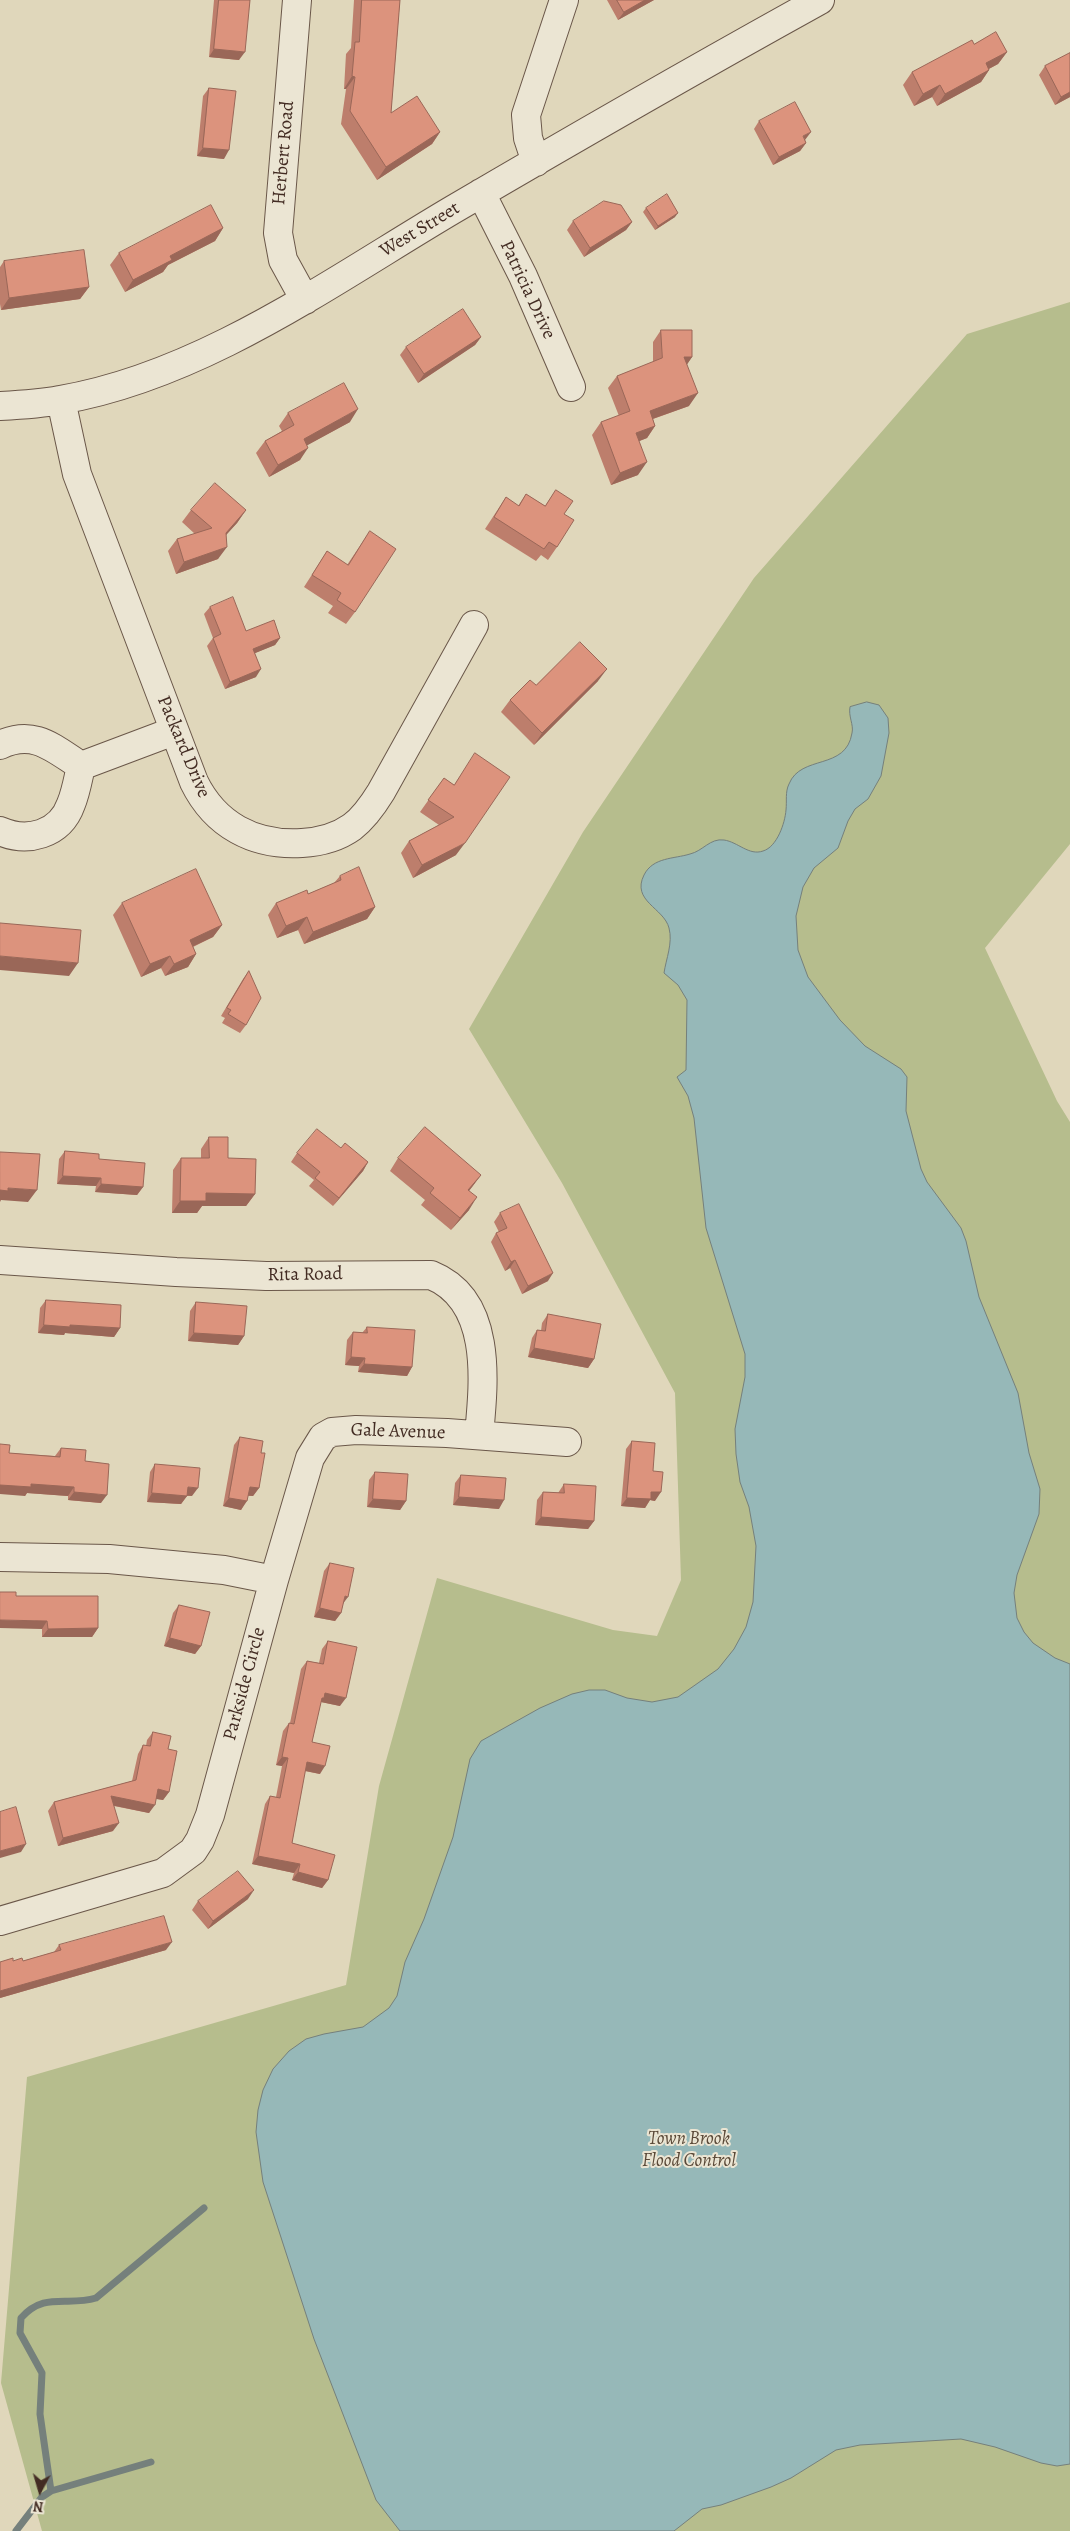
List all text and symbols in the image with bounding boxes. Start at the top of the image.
street label: Herbert Road [268,100,300,206]
street label: West Street [376,197,464,263]
street label: Patricia Drive [494,237,560,343]
street label: Packard Drive [151,693,215,801]
street label: Rita Road [267,1263,343,1287]
street label: Gale Avenue [350,1419,446,1445]
street label: Parkside Circle [219,1625,271,1743]
park label: Town Brook Flood Control [642,2128,736,2172]
north arrow [15,2466,65,2516]
text: N [32,2496,44,2516]

